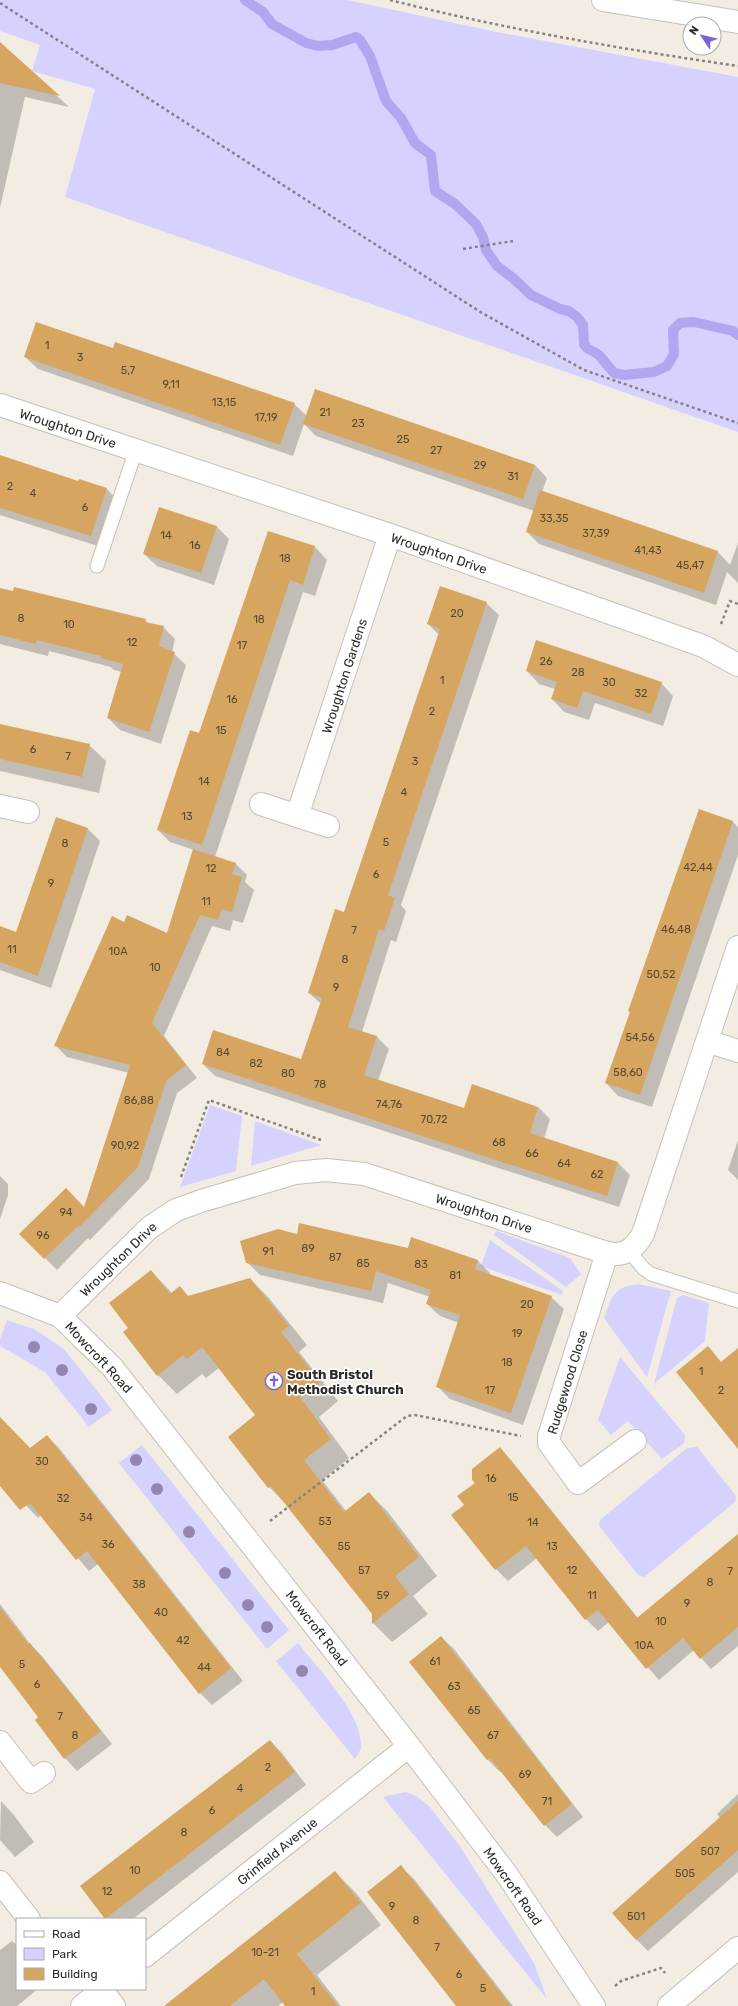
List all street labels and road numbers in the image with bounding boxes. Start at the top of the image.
street label: Wroughton Drive [17,406,118,452]
street label: Wroughton Drive [388,530,489,578]
street label: Wroughton Gardens [319,616,371,736]
street label: Wroughton Drive [433,1191,534,1237]
street label: Wroughton Drive [77,1219,161,1301]
street label: Mowcroft Road [62,1319,135,1396]
street label: Rudgewood Close [544,1328,591,1436]
street label: Mowcroft Road [283,1588,351,1669]
street label: Grinfield Avenue [234,1815,320,1888]
street label: Mowcroft Road [480,1845,545,1928]

